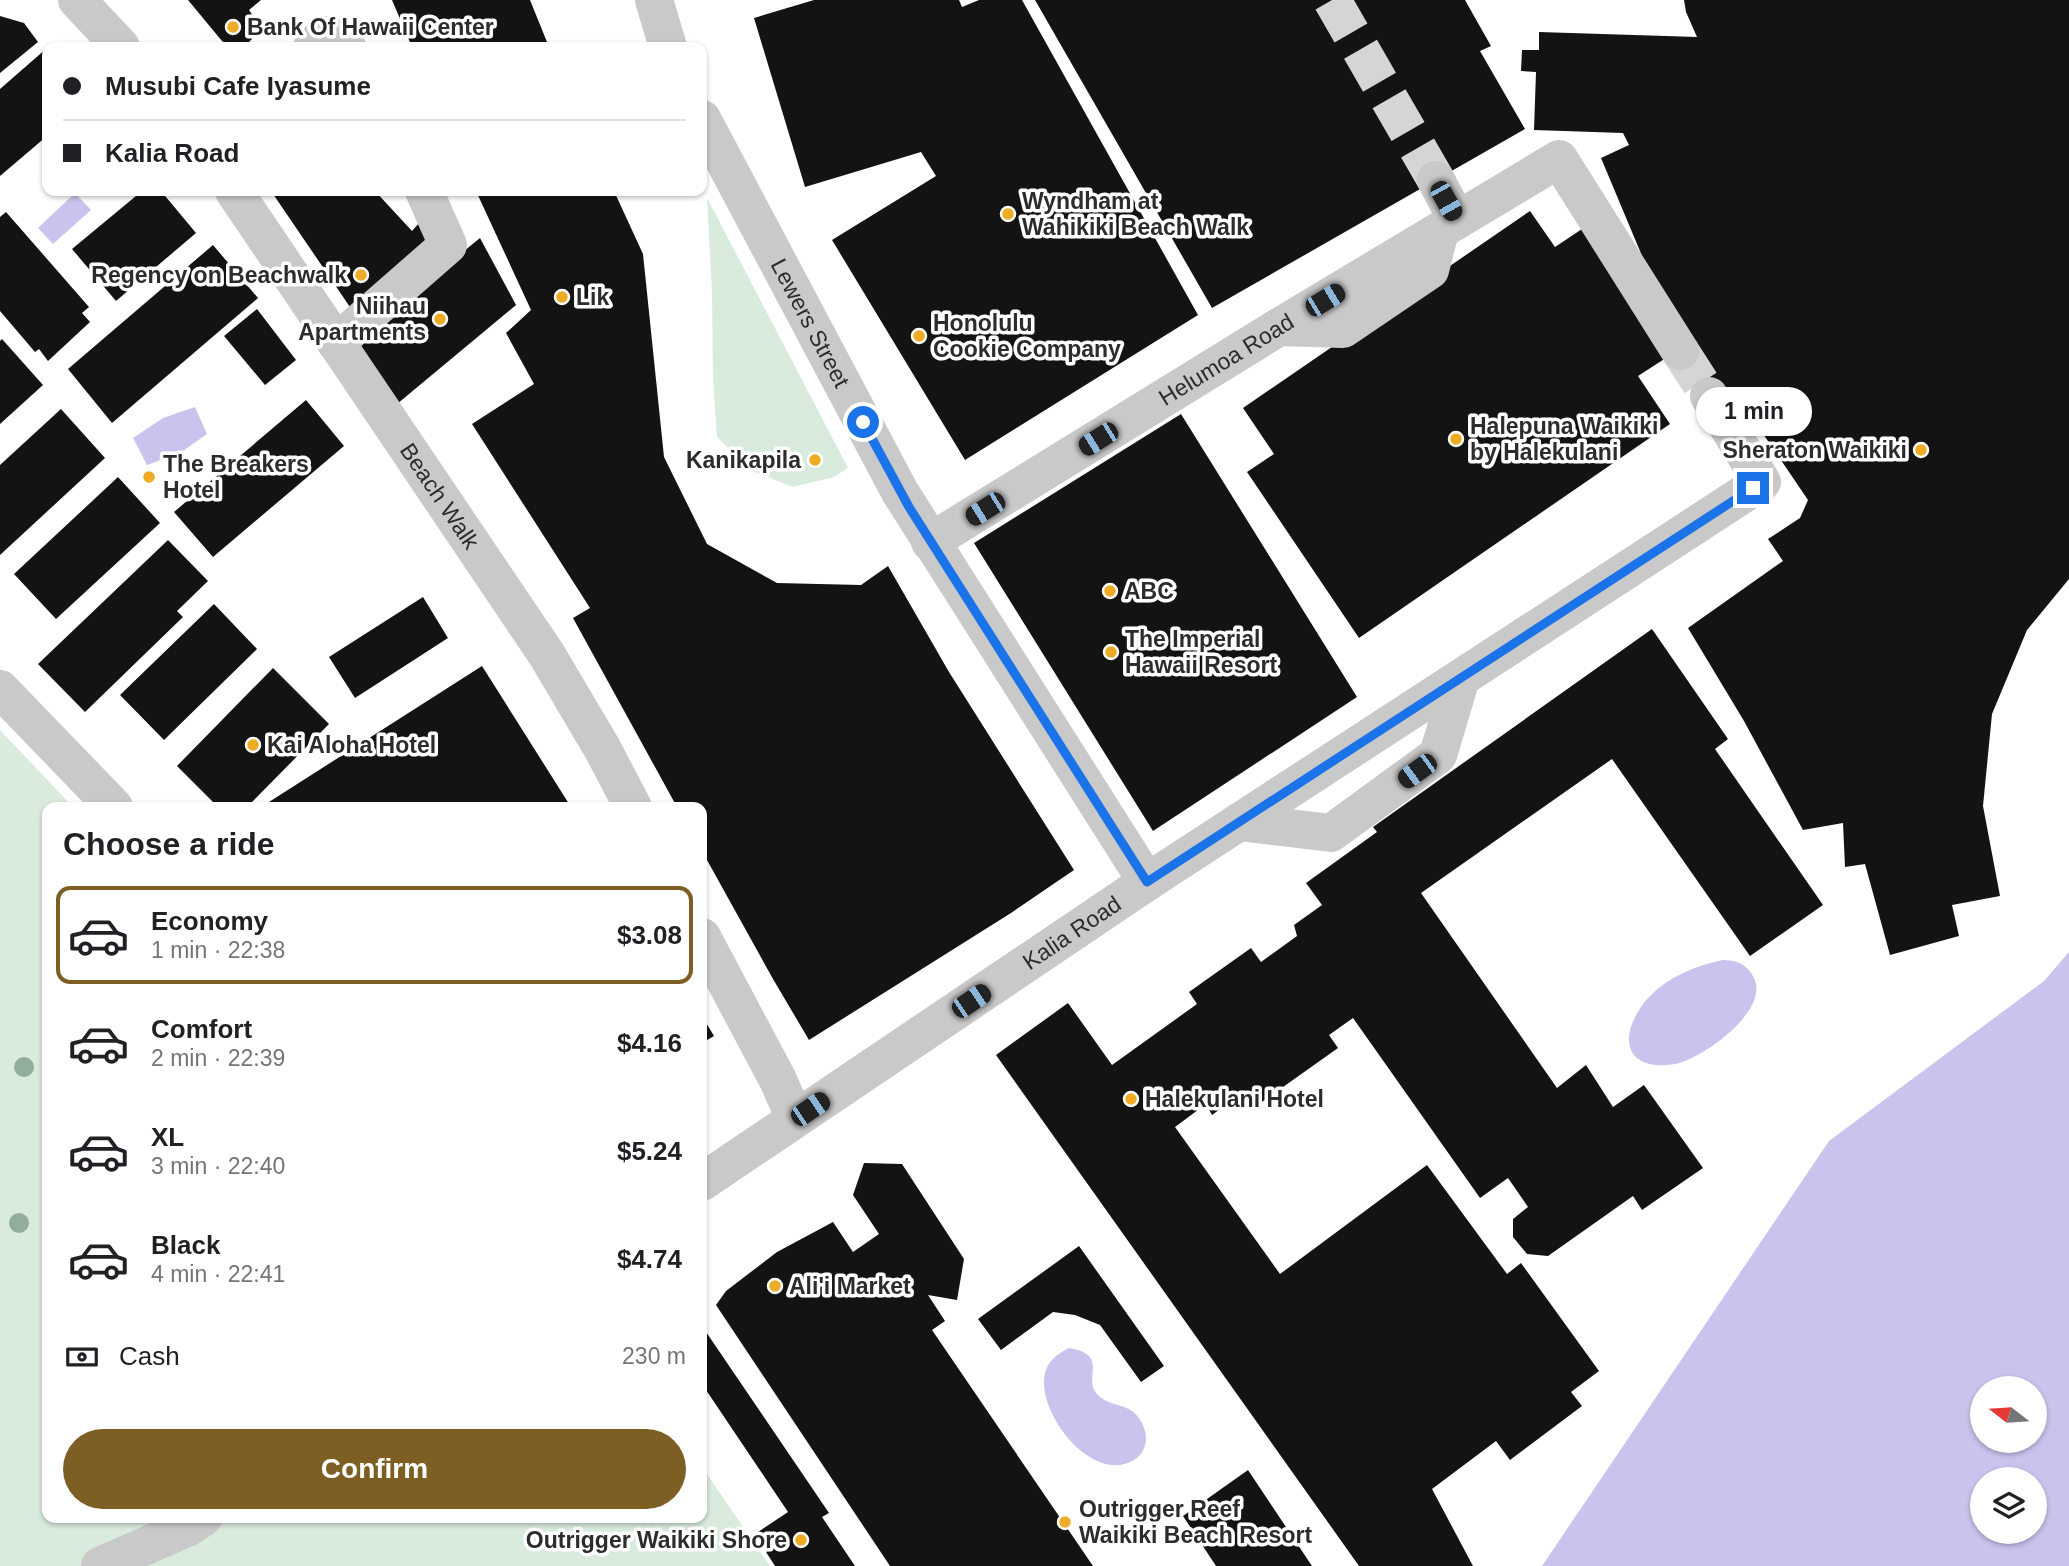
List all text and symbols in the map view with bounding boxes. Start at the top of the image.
place label: Bank Of Hawaii Center [247,14,494,40]
marker: Bank Of Hawaii Center [225,19,241,35]
text: Musubi Cafe Iyasume [105,71,371,101]
text: Kalia Road [105,138,239,168]
car [1427,178,1466,224]
place label: Wyndham at Wahikiki Beach Walk [1022,188,1249,240]
marker: Wyndham at Wahikiki Beach Walk [1000,206,1016,222]
street label: Lewers Street [766,254,855,392]
place label: Regency on Beachwalk [91,262,347,288]
marker: Regency on Beachwalk [353,267,369,283]
car [1302,280,1349,320]
place label: Lik [576,284,609,310]
marker: Lik [554,289,570,305]
place label: Niihau Apartments [298,293,426,345]
street label: Helumoa Road [1154,308,1298,411]
place label: Honolulu Cookie Company [933,310,1121,362]
marker: Niihau Apartments [432,311,448,327]
marker: Honolulu Cookie Company [911,328,927,344]
callout: 1 min [1695,386,1811,435]
text: 1 min [1724,398,1784,424]
route start [847,406,879,438]
place label: Halepuna Waikiki by Halekulani [1470,413,1658,465]
car [1075,419,1122,459]
marker: Halepuna Waikiki by Halekulani [1448,431,1464,447]
place label: Sheraton Waikiki [1723,437,1907,463]
street label: Beach Walk [395,438,485,554]
marker: Sheraton Waikiki [1913,442,1929,458]
place label: Kanikapila [686,447,801,473]
place label: The Breakers Hotel [163,451,309,503]
marker: Kanikapila [807,452,823,468]
marker: The Breakers Hotel [141,469,157,485]
route end [1737,472,1769,504]
car [962,489,1009,529]
place label: ABC [1124,578,1174,604]
marker: ABC [1102,583,1118,599]
place label: The Imperial Hawaii Resort [1125,626,1277,678]
marker: The Imperial Hawaii Resort [1103,644,1119,660]
place label: Kai Aloha Hotel [267,732,436,758]
marker: Kai Aloha Hotel [245,737,261,753]
car [1394,750,1441,792]
text: Choose a ride [63,826,275,862]
street label: Kalia Road [1018,890,1126,975]
icon: car [67,904,130,967]
text: Economy [151,906,268,936]
text: $3.08 [617,920,682,950]
text: 1 min · 22:38 [151,937,285,963]
car [948,981,995,1021]
icon: car [67,1012,130,1075]
text: Comfort [151,1014,252,1044]
text: $4.16 [617,1028,682,1058]
text: 2 min · 22:39 [151,1045,285,1071]
place label: Halekulani Hotel [1145,1086,1324,1112]
car [787,1089,834,1129]
marker: Halekulani Hotel [1123,1091,1139,1107]
icon: car [67,1120,130,1183]
text: XL [151,1122,184,1152]
text: $5.24 [617,1136,682,1166]
text: 3 min · 22:40 [151,1153,285,1179]
icon: car [67,1228,130,1291]
text: Black [151,1230,220,1260]
text: $4.74 [617,1244,682,1274]
text: 4 min · 22:41 [151,1261,285,1287]
place label: Ali'i Market [789,1273,911,1299]
marker: Ali'i Market [767,1278,783,1294]
icon: cash [63,1338,101,1376]
text: Cash [119,1341,180,1371]
text: 230 m [622,1343,686,1369]
north arrow [1970,1376,2048,1452]
map controls [1970,1376,2047,1544]
button: Confirm [63,1429,686,1509]
button: layers [1970,1467,2047,1544]
place label: Outrigger Reef Waikiki Beach Resort [1079,1496,1312,1548]
marker: Outrigger Reef Waikiki Beach Resort [1057,1514,1073,1530]
place label: Outrigger Waikiki Shore [526,1527,787,1553]
marker: Outrigger Waikiki Shore [793,1532,809,1548]

